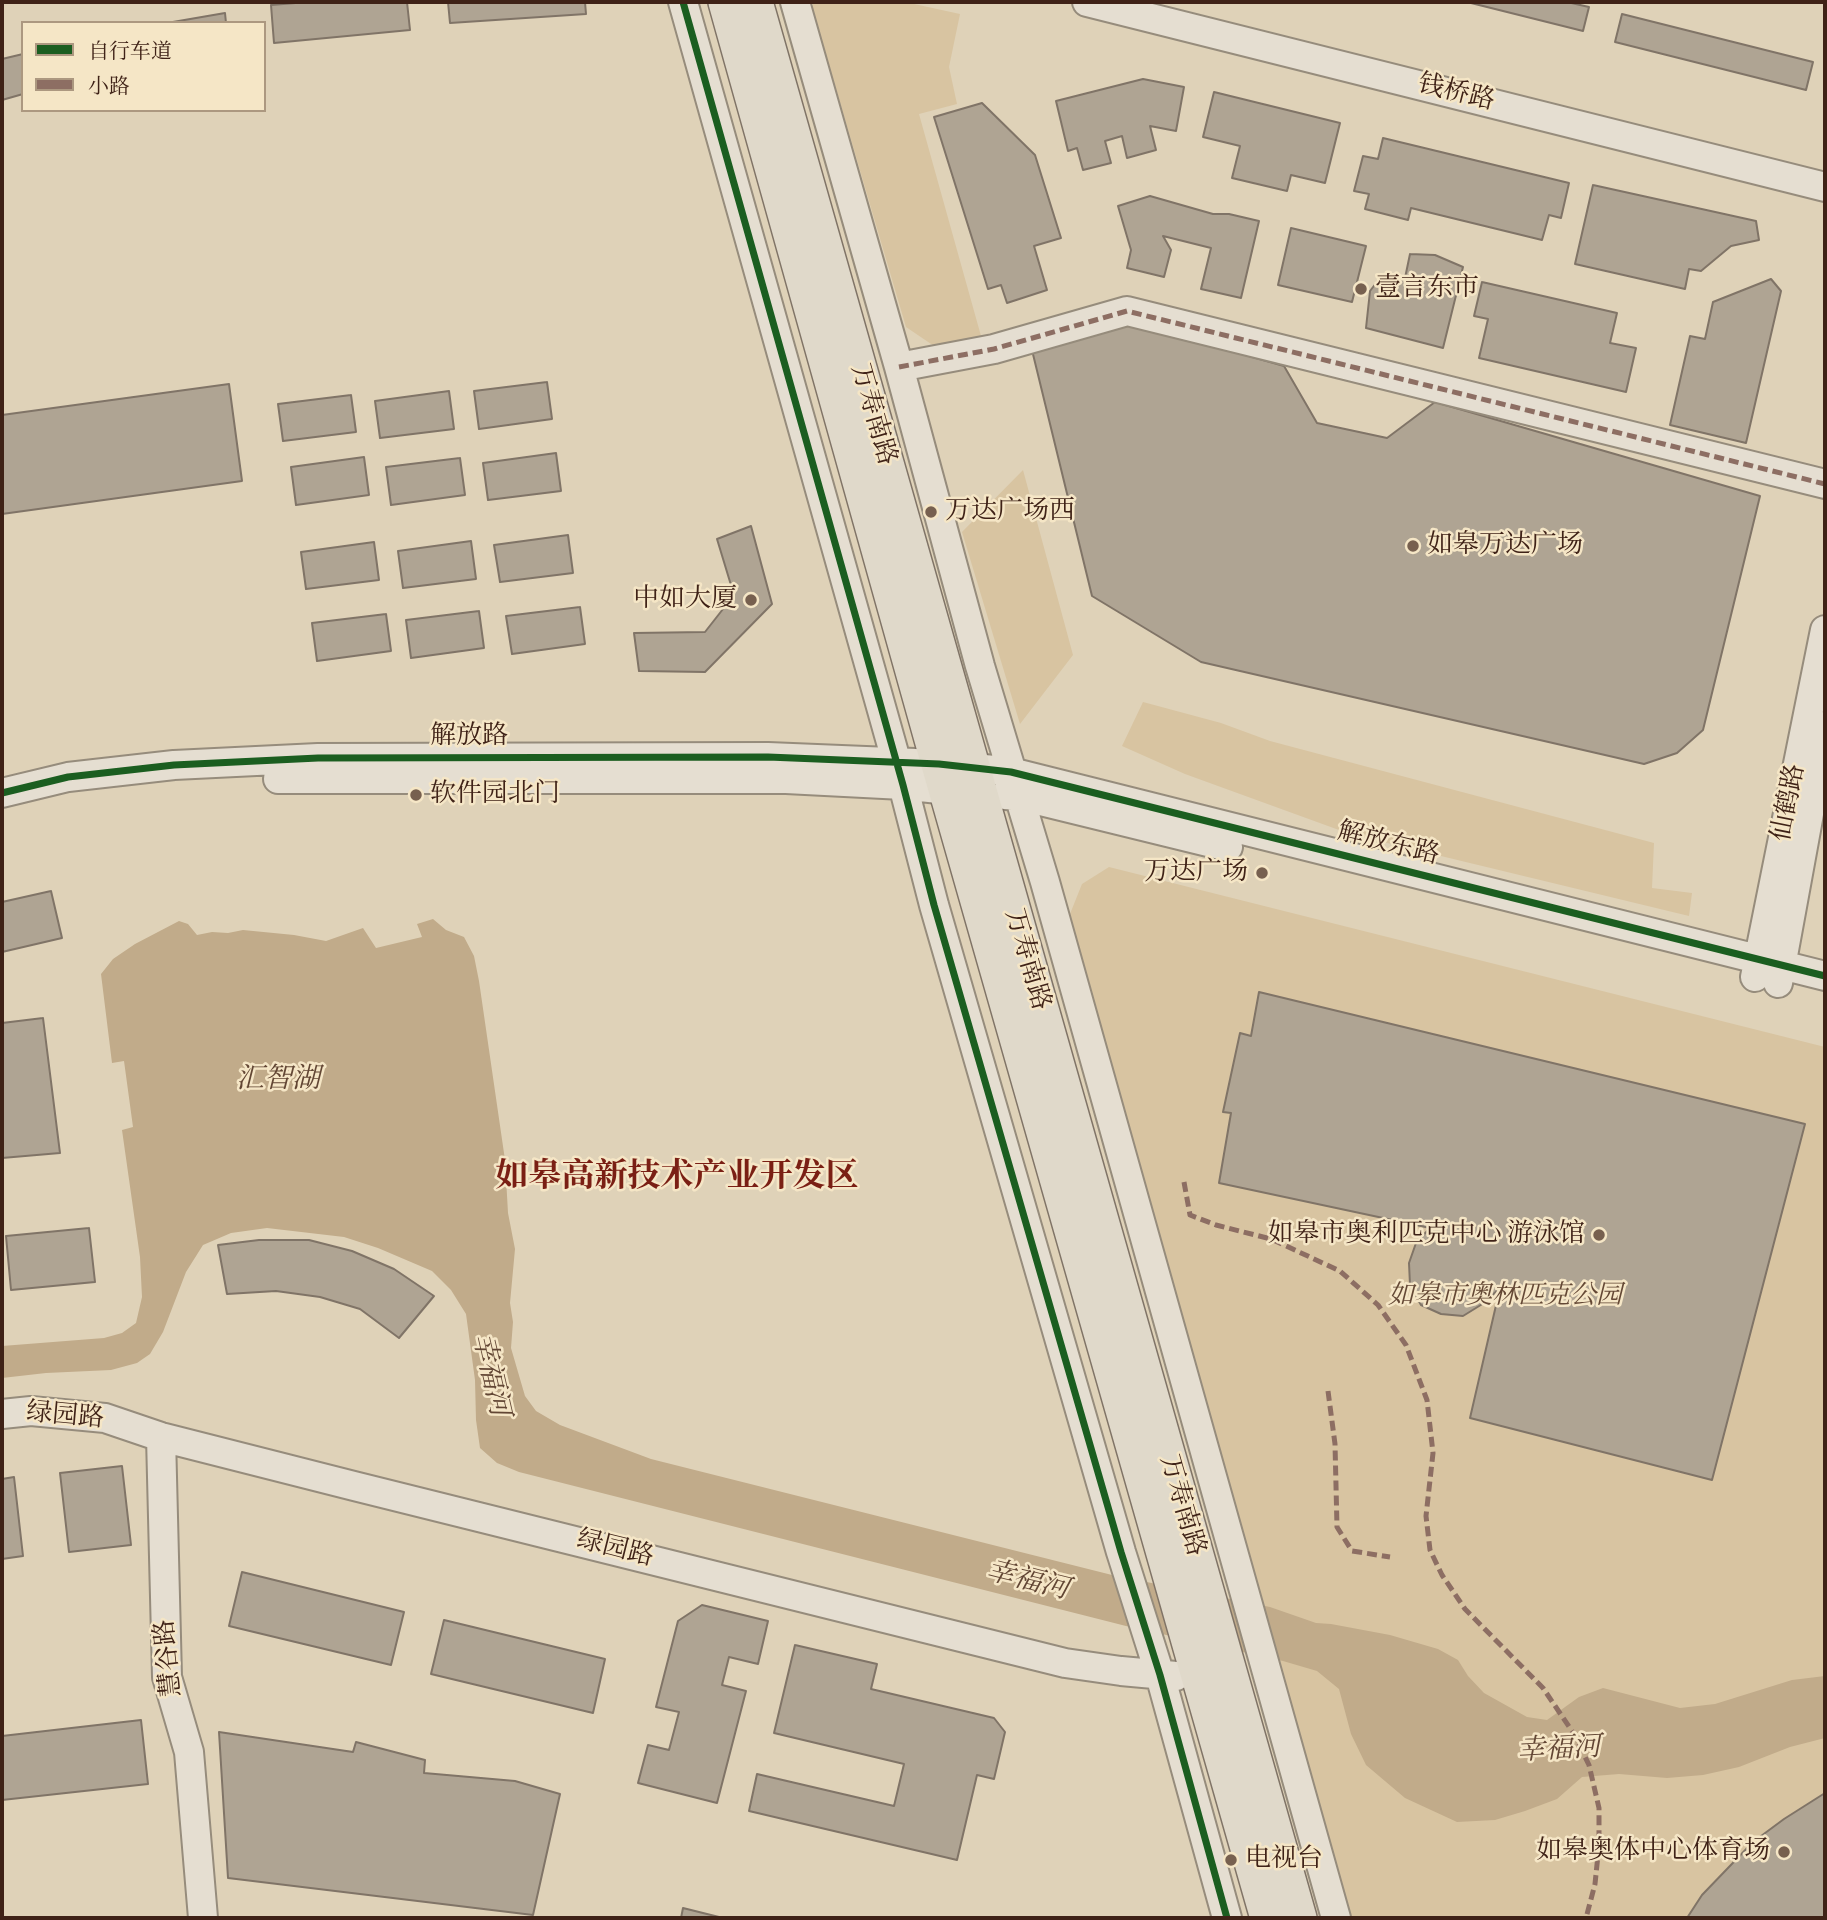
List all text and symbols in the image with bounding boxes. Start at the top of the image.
legend [21,21,266,112]
text: 自行车道 [88,38,172,65]
street label: 钱桥路 [1414,69,1498,119]
text: 小路 [88,73,130,100]
place label: 壹言东市 [1375,273,1479,305]
marker: 壹言东市 [1353,281,1369,297]
street label: 万寿南路 [843,361,901,469]
place label: 万达广场西 [945,496,1075,528]
marker: 万达广场西 [923,504,939,520]
place label: 如皋万达广场 [1427,530,1583,562]
marker: 如皋万达广场 [1405,538,1421,554]
place label: 中如大厦 [633,584,737,616]
marker: 中如大厦 [743,592,759,608]
street label: 解放路 [430,721,508,753]
street label: 仙鹤路 [1767,762,1813,844]
place label: 软件园北门 [430,779,560,811]
marker: 软件园北门 [408,787,424,803]
street label: 解放东路 [1334,817,1442,873]
place label: 万达广场 [1144,857,1248,889]
marker: 万达广场 [1254,865,1270,881]
street label: 万寿南路 [997,906,1055,1014]
water label: 汇智湖 [236,1064,320,1098]
district label: 如皋高新技术产业开发区 [496,1159,858,1199]
place label: 如皋市奥利匹克中心 游泳馆 [1268,1219,1585,1251]
marker: 如皋市奥利匹克中心 游泳馆 [1591,1227,1607,1243]
park label: 如皋市奥林匹克公园 [1388,1281,1622,1313]
water label: 幸福河 [463,1330,515,1420]
street label: 绿园路 [25,1398,105,1436]
street label: 万寿南路 [1152,1452,1210,1560]
street label: 绿园路 [573,1525,657,1575]
water label: 幸福河 [982,1556,1072,1608]
street label: 慧谷路 [150,1618,190,1698]
water label: 幸福河 [1516,1732,1602,1770]
place label: 如皋奥体中心体育场 [1536,1836,1770,1868]
place label: 电视台 [1245,1844,1323,1876]
marker: 如皋奥体中心体育场 [1776,1844,1792,1860]
marker: 电视台 [1223,1852,1239,1868]

